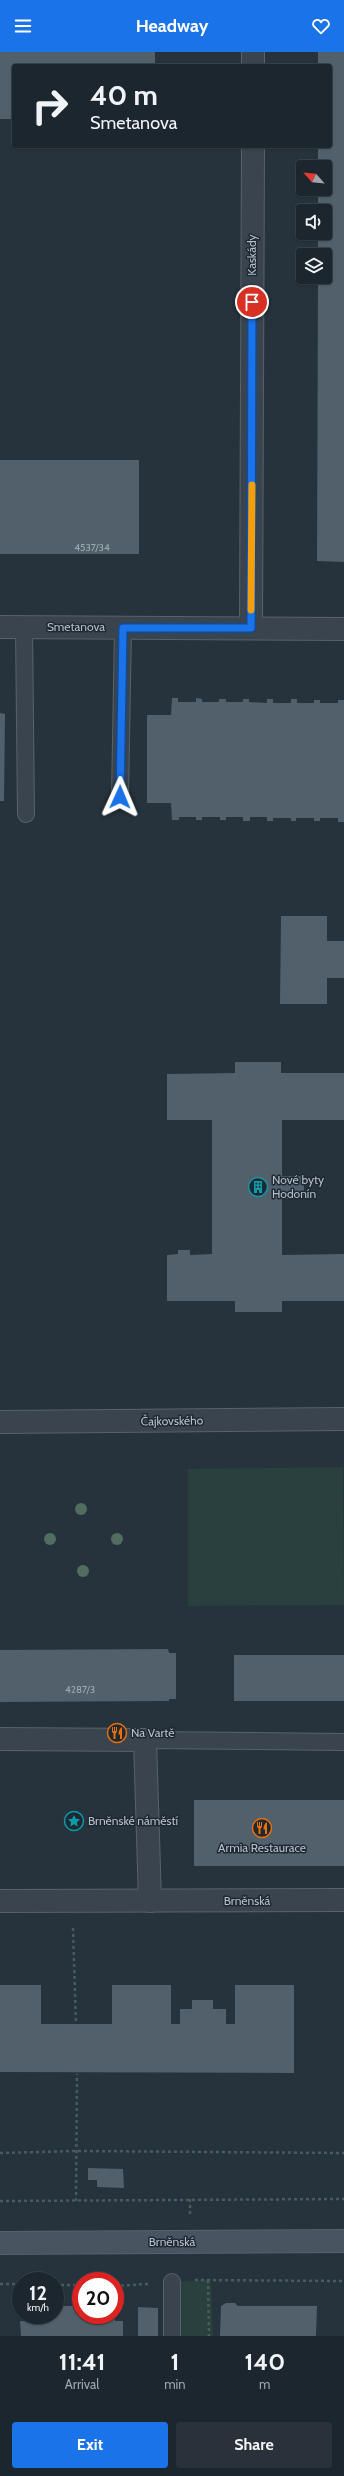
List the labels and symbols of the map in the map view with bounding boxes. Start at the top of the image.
north arrow [296,160,332,196]
street label: Kaskády [244,234,259,276]
pin [235,285,269,319]
house number: 4537/34 [74,541,110,554]
street label: Smetanova [47,619,105,634]
position arrow [99,776,141,818]
place label: Nové byty Hodonín [272,1172,324,1201]
building icon: Nové byty Hodonín [247,1176,269,1198]
street label: Čajkovského [141,1412,204,1429]
house number: 4287/3 [65,1683,95,1696]
restaurant icon: Na Vartě [106,1722,128,1744]
place label: Na Vartě [131,1725,174,1740]
place icon: Brněnské náměstí [63,1810,85,1832]
place label: Brněnské náměstí [88,1813,179,1828]
restaurant icon: Armia Restaurace [251,1817,273,1839]
place label: Armia Restaurace [218,1840,306,1855]
street label: Brněnská [224,1893,270,1908]
street label: Brněnská [149,2234,195,2249]
speed limit sign: 20 [72,2272,124,2324]

